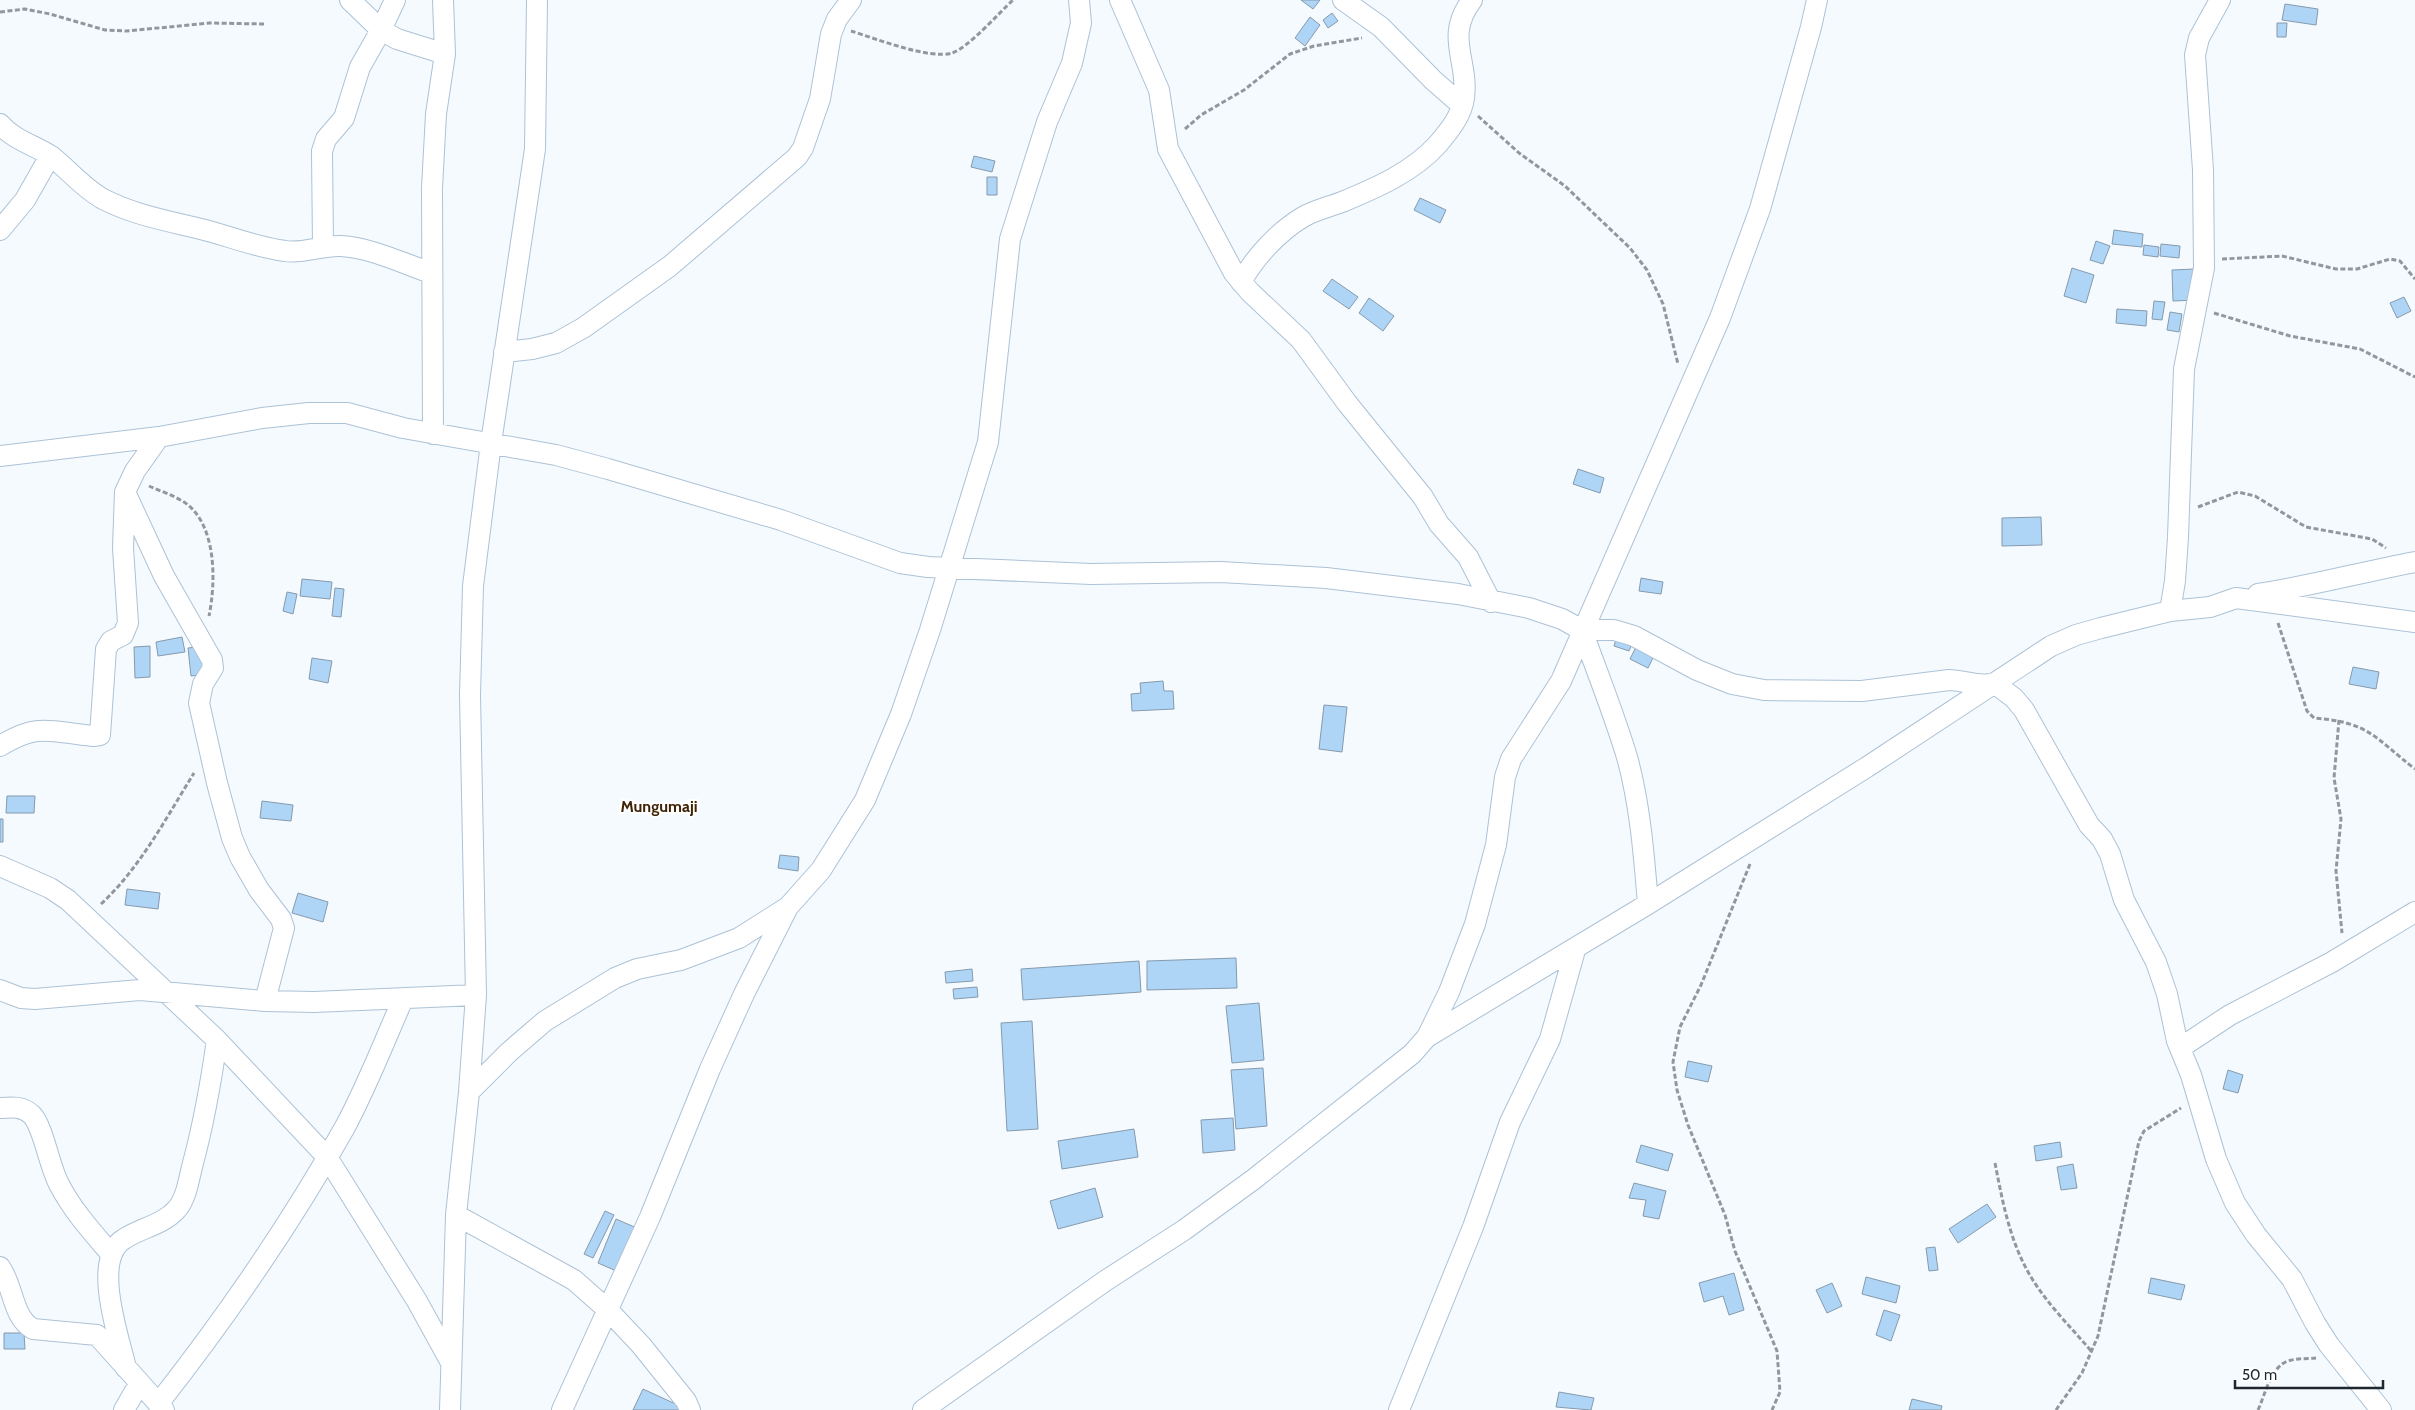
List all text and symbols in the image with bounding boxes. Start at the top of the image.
district label: Mungumaji [620,797,698,816]
scale bar [2235,1358,2382,1390]
text: 50 m [2242,1366,2277,1384]

